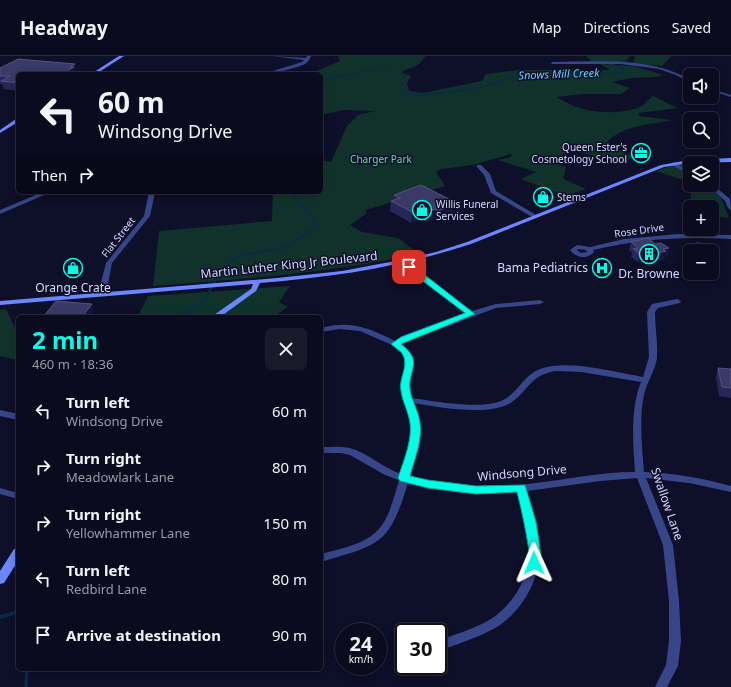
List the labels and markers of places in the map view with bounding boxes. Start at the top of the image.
place label: Queen Ester's Cosmetology School [532,140,627,166]
office icon: Queen Ester's Cosmetology School [630,142,652,164]
shop icon: Stems [532,186,554,208]
place label: Stems [557,190,586,204]
place label: Willis Funeral Services [436,197,498,223]
shop icon: Willis Funeral Services [411,199,433,221]
building icon: Dr. Browne [638,243,660,265]
pin [392,250,426,284]
shop icon: Orange Crate [62,257,84,279]
hospital icon: Bama Pediatrics [591,257,613,279]
place label: Bama Pediatrics [497,259,588,276]
place label: Dr. Browne [618,265,680,282]
place label: Orange Crate [35,279,111,296]

